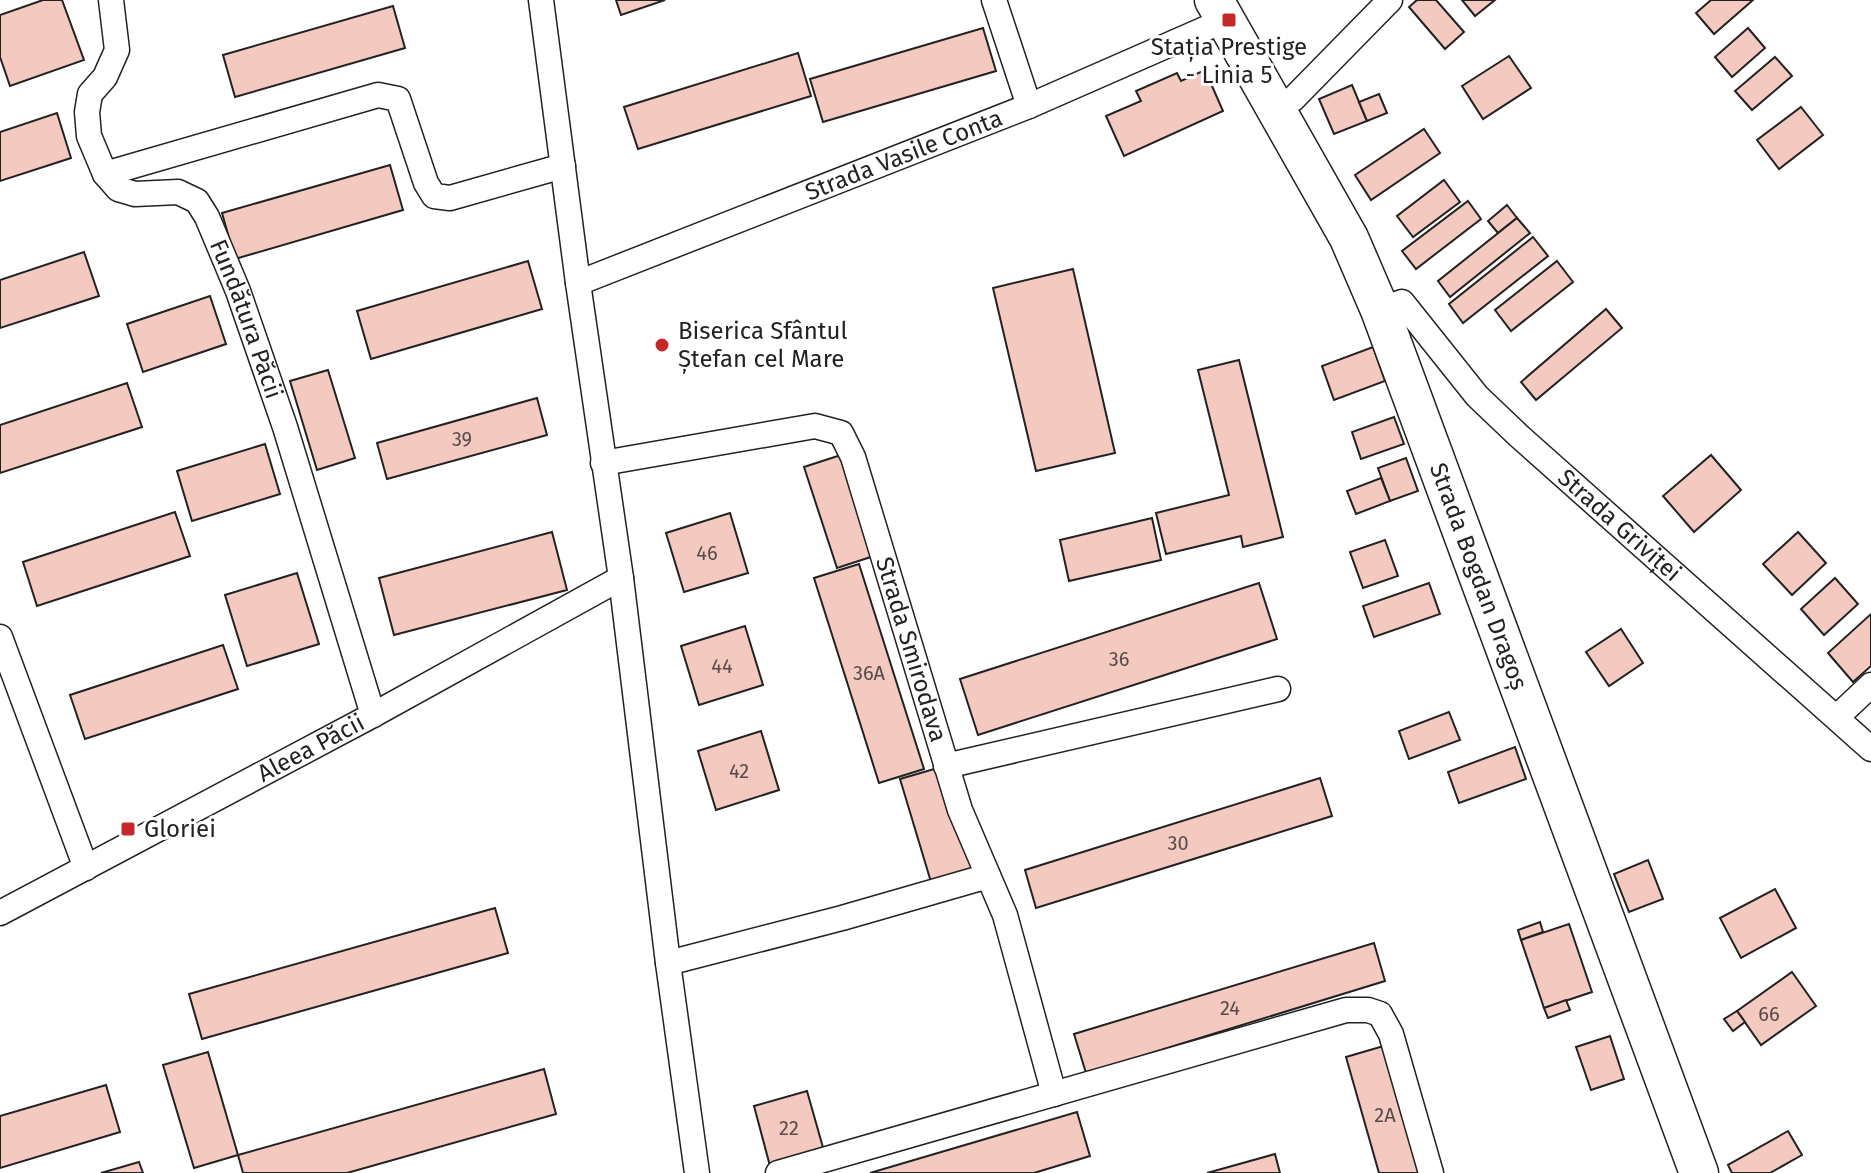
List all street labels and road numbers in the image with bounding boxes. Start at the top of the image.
street label: Strada Vasile Conta [801,104,1006,206]
street label: Fundătura Păcii [204,235,288,402]
street label: Strada Bogdan Dragoș [1424,459,1533,694]
street label: Strada Griviței [1552,463,1687,587]
street label: Strada Smirodava [870,554,953,745]
street label: Aleea Păcii [253,708,369,788]

